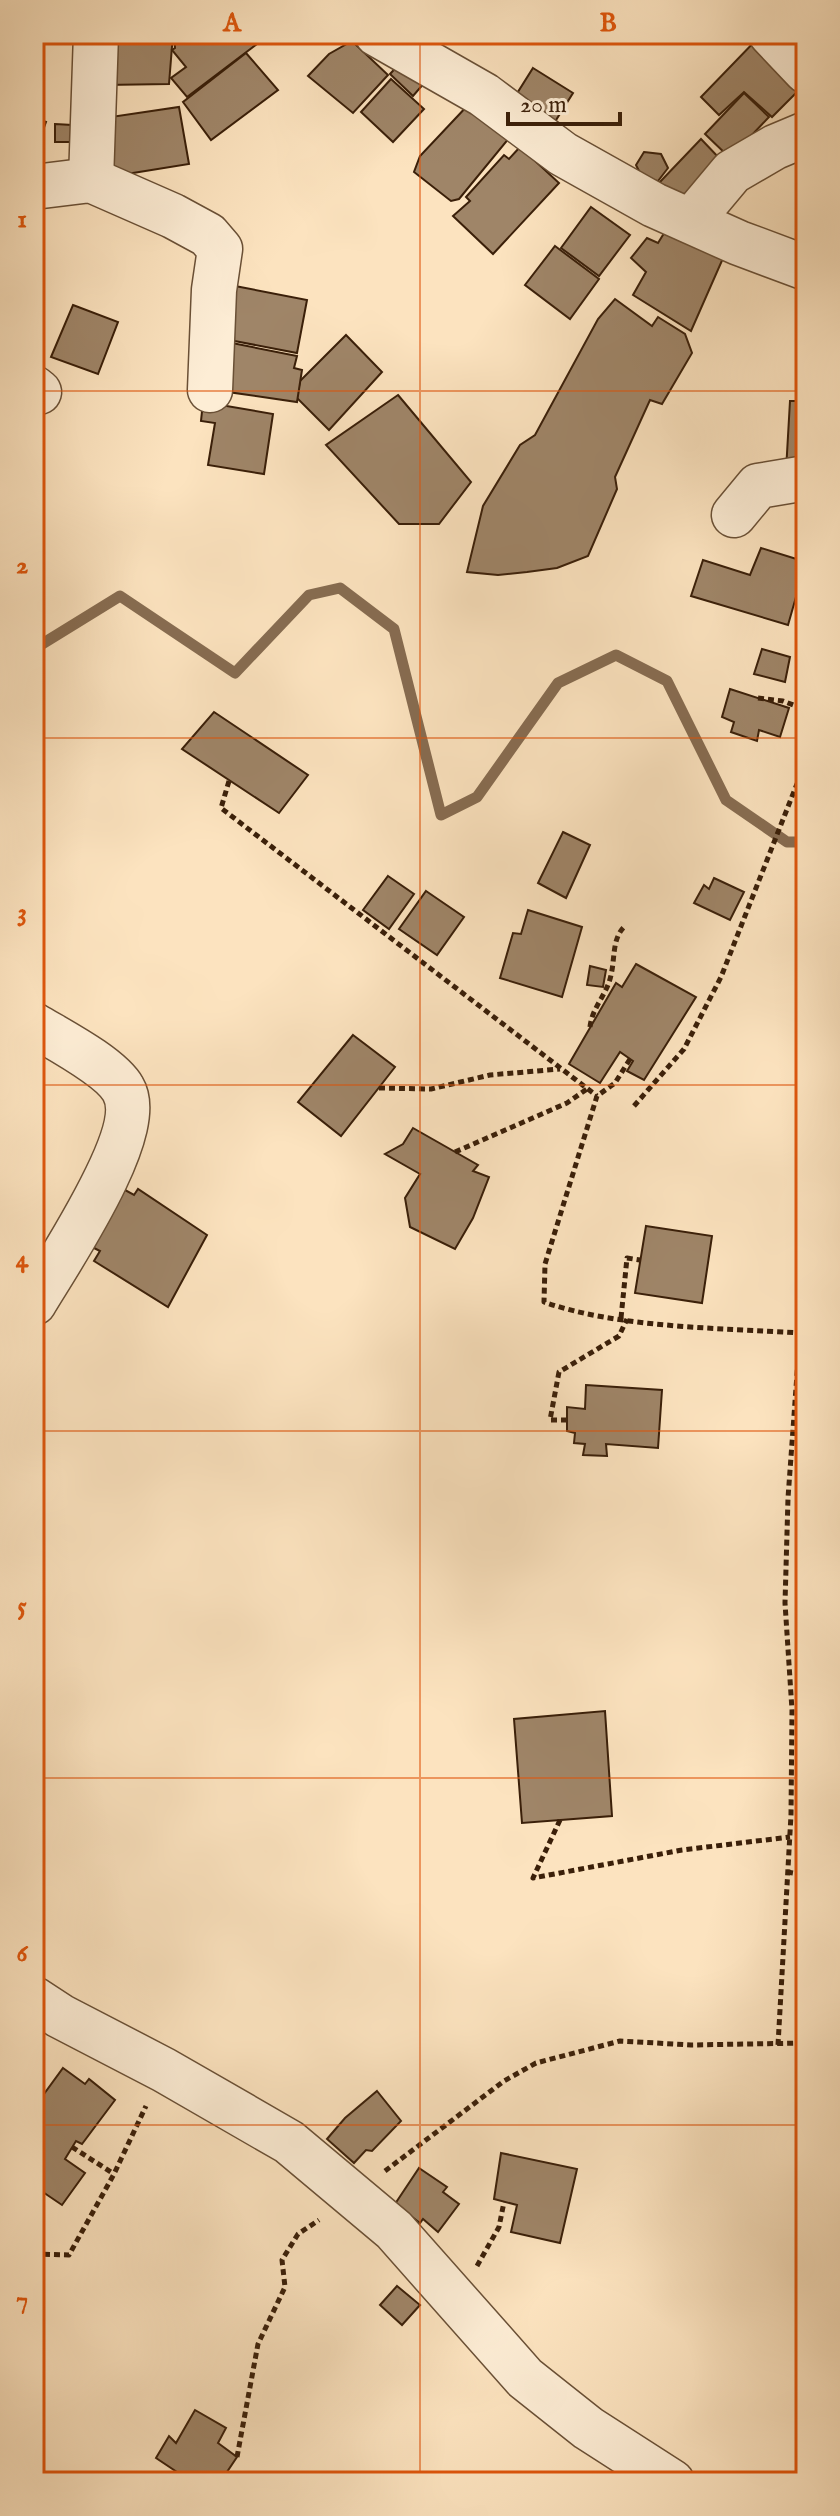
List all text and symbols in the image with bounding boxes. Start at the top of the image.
text: A [222,7,242,40]
text: B [599,7,617,40]
scale bar [508,76,620,126]
text: 20 m [520,90,567,121]
text: 1 [17,203,27,236]
text: 2 [16,549,28,582]
text: 3 [17,896,27,929]
text: 4 [16,1243,30,1276]
text: 5 [17,1590,27,1623]
text: 6 [17,1937,29,1970]
text: 7 [16,2284,28,2317]

